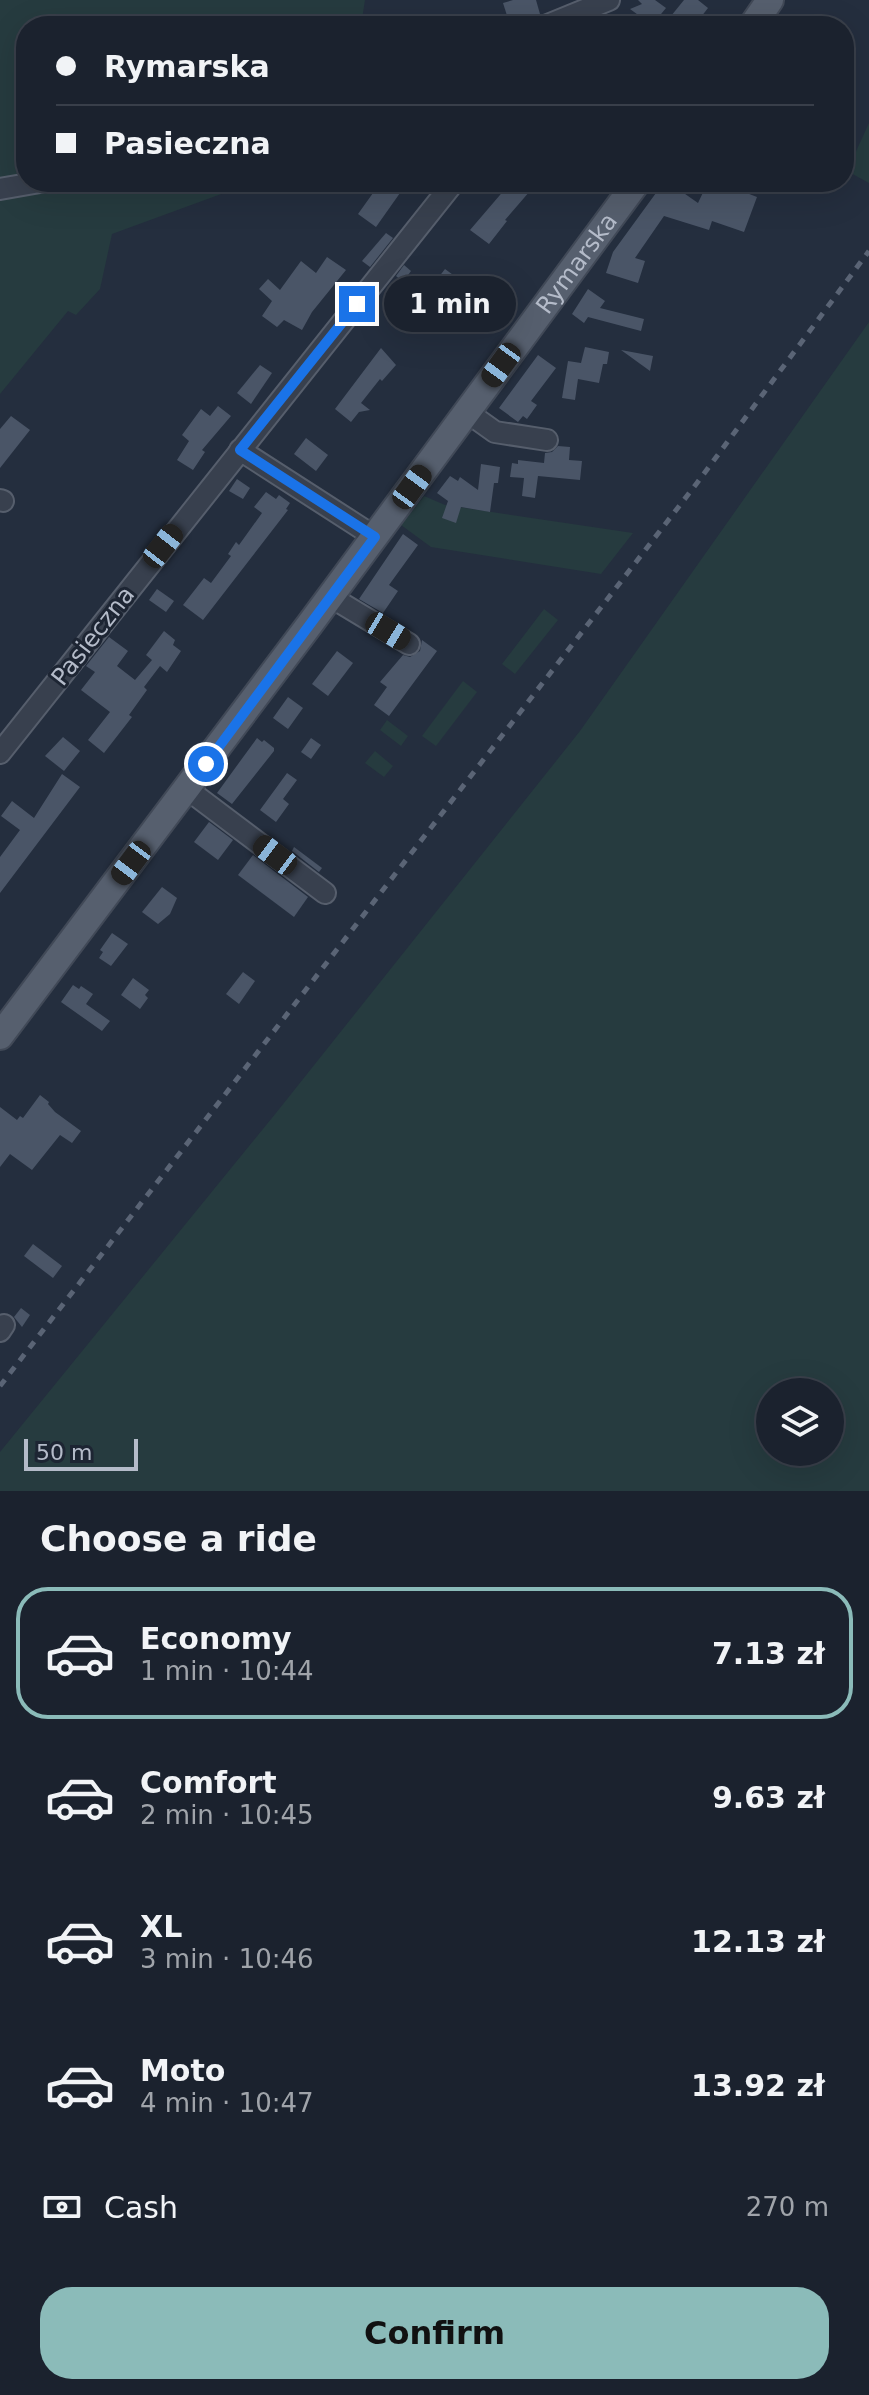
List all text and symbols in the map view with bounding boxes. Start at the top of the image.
text: Rymarska [104,49,270,84]
text: Pasieczna [104,126,271,161]
street label: Rymarska [530,208,623,319]
callout: 1 min [385,276,517,332]
route end [339,286,375,322]
text: 1 min [409,289,491,319]
car [477,339,525,391]
car [388,461,436,513]
car [139,520,187,572]
street label: Pasieczna [46,581,140,691]
car [361,608,415,654]
route start [188,746,224,782]
car [249,831,301,879]
car [107,837,155,889]
map controls [756,1378,844,1466]
button: layers [756,1378,844,1466]
scale bar [24,1435,138,1471]
text: 50 m [36,1440,92,1465]
text: Choose a ride [40,1518,317,1559]
icon: car [44,1617,116,1689]
text: Economy [140,1621,292,1656]
text: 7.13 zł [712,1636,825,1671]
text: 1 min · 10:44 [140,1656,314,1686]
icon: car [44,1761,116,1833]
text: Comfort [140,1765,277,1800]
text: 9.63 zł [712,1780,825,1815]
text: 2 min · 10:45 [140,1800,314,1830]
icon: car [44,1905,116,1977]
text: XL [140,1909,182,1944]
text: 12.13 zł [691,1924,825,1959]
text: 3 min · 10:46 [140,1944,314,1974]
icon: car [44,2049,116,2121]
text: Moto [140,2053,225,2088]
text: 13.92 zł [691,2068,825,2103]
text: 4 min · 10:47 [140,2088,314,2118]
icon: cash [40,2185,84,2229]
text: Cash [104,2190,178,2225]
text: 270 m [746,2192,829,2222]
button: Confirm [40,2287,829,2379]

